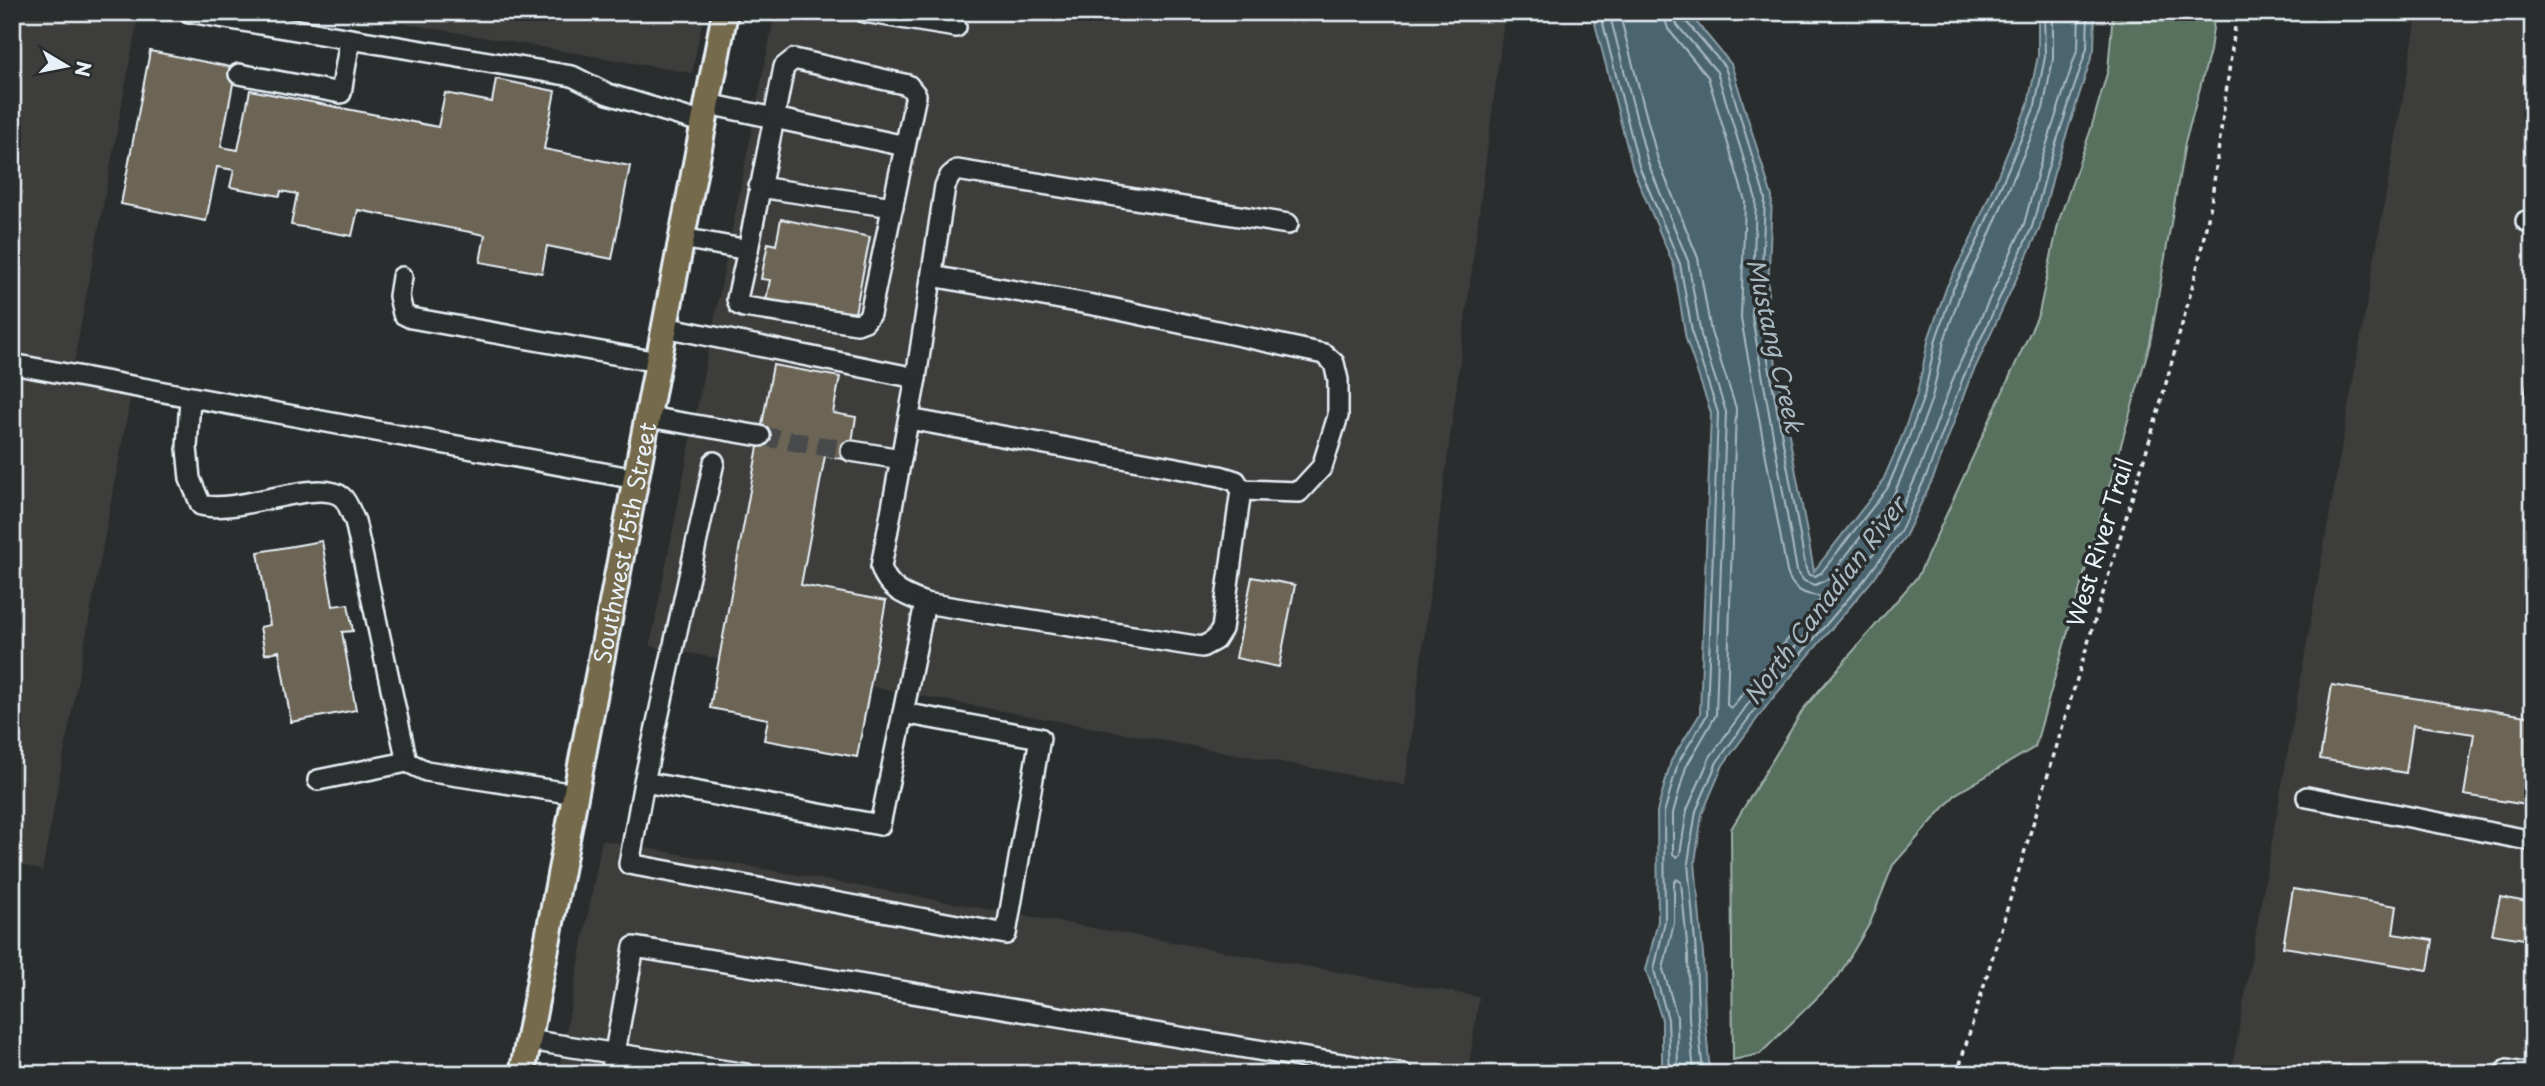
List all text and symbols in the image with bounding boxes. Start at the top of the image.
north arrow [32,32,102,102]
text: N [69,59,99,79]
water label: Mustang Creek [1738,254,1814,437]
street label: Southwest 15th Street [583,419,664,666]
street label: West River Trail [2057,453,2141,631]
water label: North Canadian River [1734,486,1916,711]

